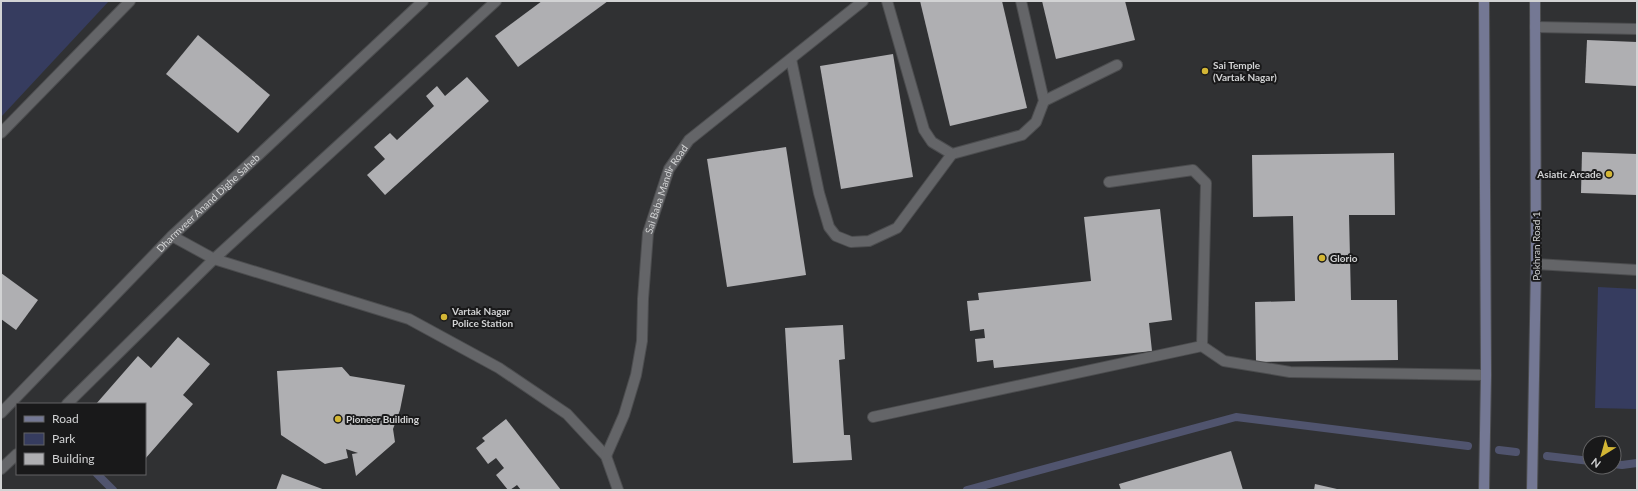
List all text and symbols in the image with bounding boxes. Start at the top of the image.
place label: Sai Temple (Vartak Nagar) [1213,59,1277,83]
marker: Sai Temple (Vartak Nagar) [1200,66,1210,76]
street label: Sai Baba Mandir Road [642,142,690,235]
street label: Dharmveer Anand Dighe Saheb [154,151,262,254]
place label: Asiatic Arcade [1536,168,1602,180]
marker: Asiatic Arcade [1604,169,1614,179]
street label: Pokhran Road 1 [1530,211,1542,281]
place label: Glorio [1330,252,1358,264]
marker: Glorio [1317,253,1327,263]
place label: Vartak Nagar Police Station [451,305,513,329]
marker: Vartak Nagar Police Station [439,312,449,322]
legend [16,403,146,475]
text: Road [52,411,79,426]
place label: Pioneer Building [346,413,420,425]
marker: Pioneer Building [333,414,343,424]
text: Park [52,431,76,446]
north arrow [1582,435,1622,475]
text: Building [52,451,95,466]
text: N [1588,456,1603,471]

